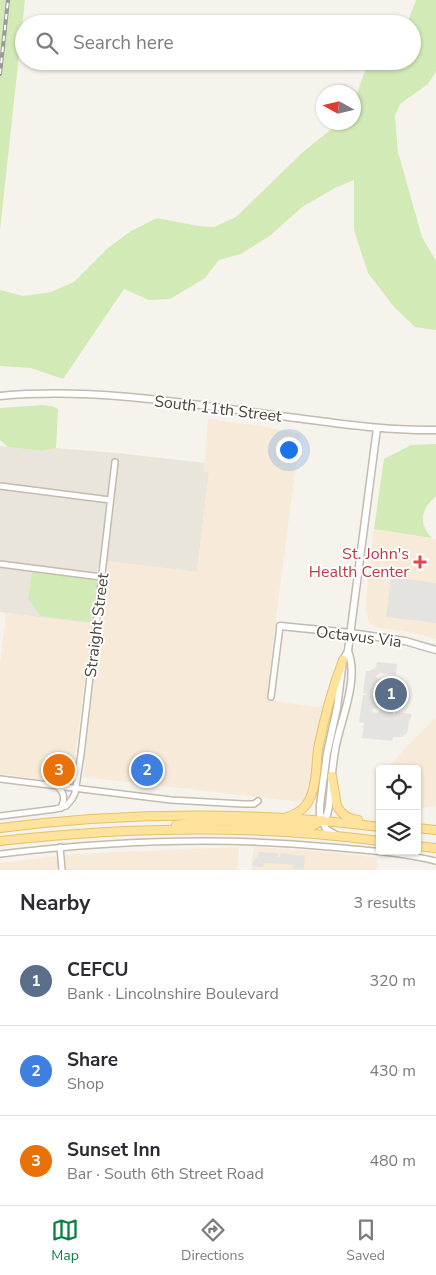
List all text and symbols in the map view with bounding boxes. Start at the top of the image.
search box [15,15,421,70]
icon: search [33,29,61,57]
text: Search here [73,30,174,56]
north arrow [316,85,361,130]
street label: South 11th Street [153,390,283,428]
your location [276,437,302,463]
place label: St. John's Health Center [309,543,409,583]
marker: St. John's Health Center [413,555,427,569]
street label: Straight Street [80,571,114,679]
street label: Octavus Via [315,621,403,653]
pin: 1 [375,675,407,713]
pin: 3 [43,751,75,789]
pin: 2 [131,751,163,789]
map controls [376,765,421,855]
button: locate [376,765,421,810]
button: layers [376,810,421,855]
text: Nearby [20,889,90,917]
text: 3 results [354,892,416,914]
text: CEFCU [67,957,129,983]
text: 1 [31,970,41,992]
text: 320 m [369,970,416,992]
text: Bank · Lincolnshire Boulevard [67,983,279,1005]
text: Share [67,1047,118,1073]
text: 2 [31,1060,41,1082]
text: 430 m [369,1060,416,1082]
text: Shop [67,1073,104,1095]
text: Sunset Inn [67,1137,161,1163]
text: 3 [31,1150,41,1172]
text: 480 m [369,1150,416,1172]
text: Bar · South 6th Street Road [67,1163,264,1185]
tab: Map [51,1216,79,1265]
tab: Directions [181,1216,244,1265]
tab: Saved [346,1216,385,1265]

